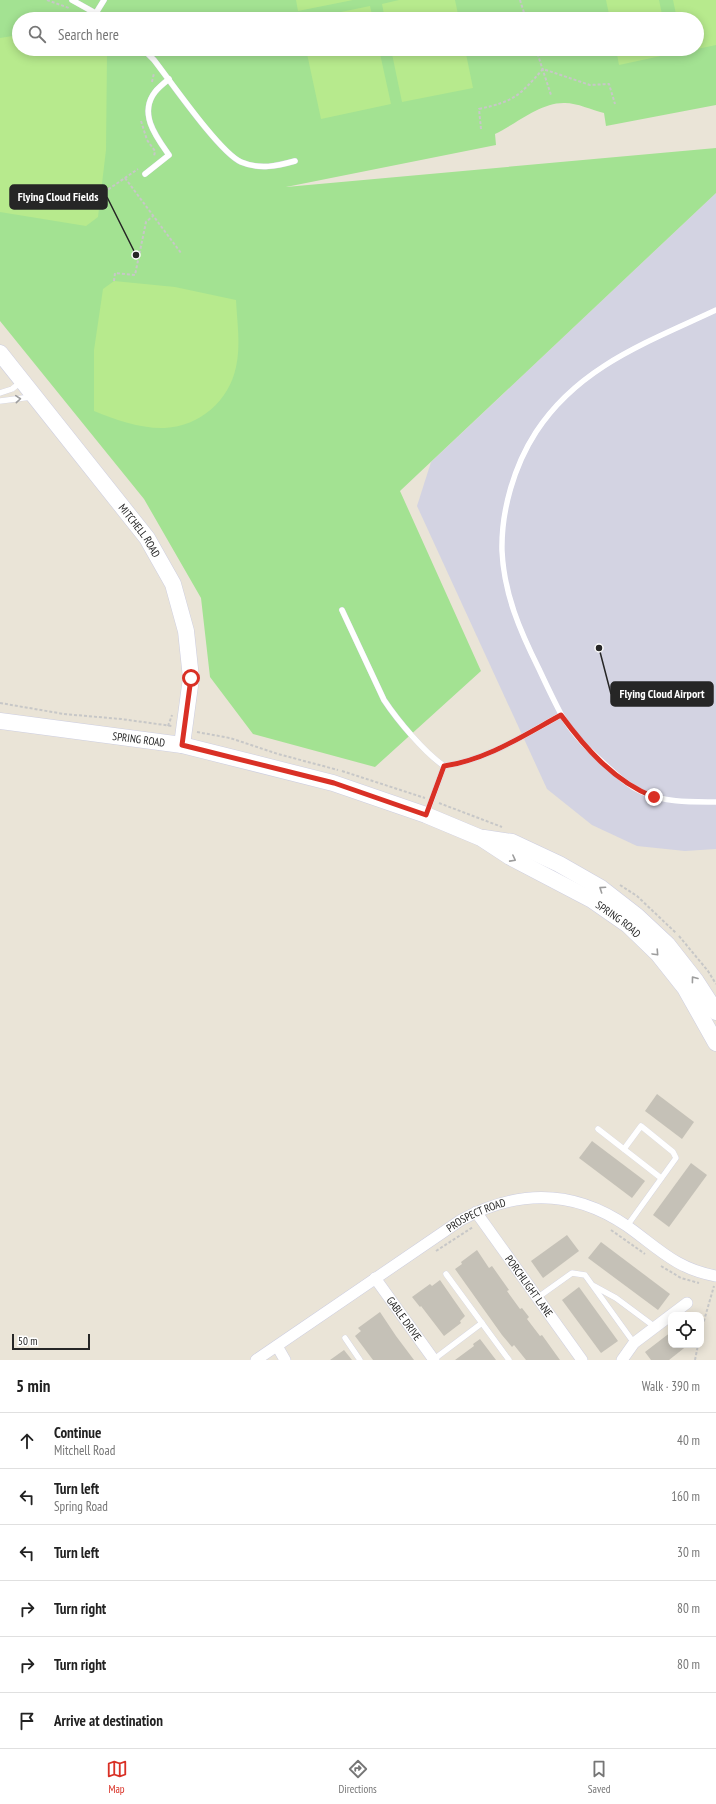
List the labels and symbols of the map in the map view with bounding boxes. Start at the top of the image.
callout: Flying Cloud Fields [10,185,107,209]
text: Flying Cloud Fields [18,189,98,204]
one-way arrow [15,394,21,403]
street label: MITCHELL ROAD [116,501,164,560]
route start [182,669,200,687]
callout: Flying Cloud Airport [611,682,713,706]
text: Flying Cloud Airport [619,686,705,701]
street label: SPRING ROAD [112,729,166,750]
route end [645,788,663,806]
one-way arrow [509,854,517,861]
one-way arrow [599,887,606,894]
street label: SPRING ROAD [593,898,644,941]
one-way arrow [651,948,659,956]
one-way arrow [692,977,699,984]
street label: PROSPECT ROAD [444,1195,507,1235]
street label: PORCHLIGHT LANE [502,1252,556,1320]
street label: GABLE DRIVE [384,1294,425,1344]
scale bar [12,1332,90,1351]

